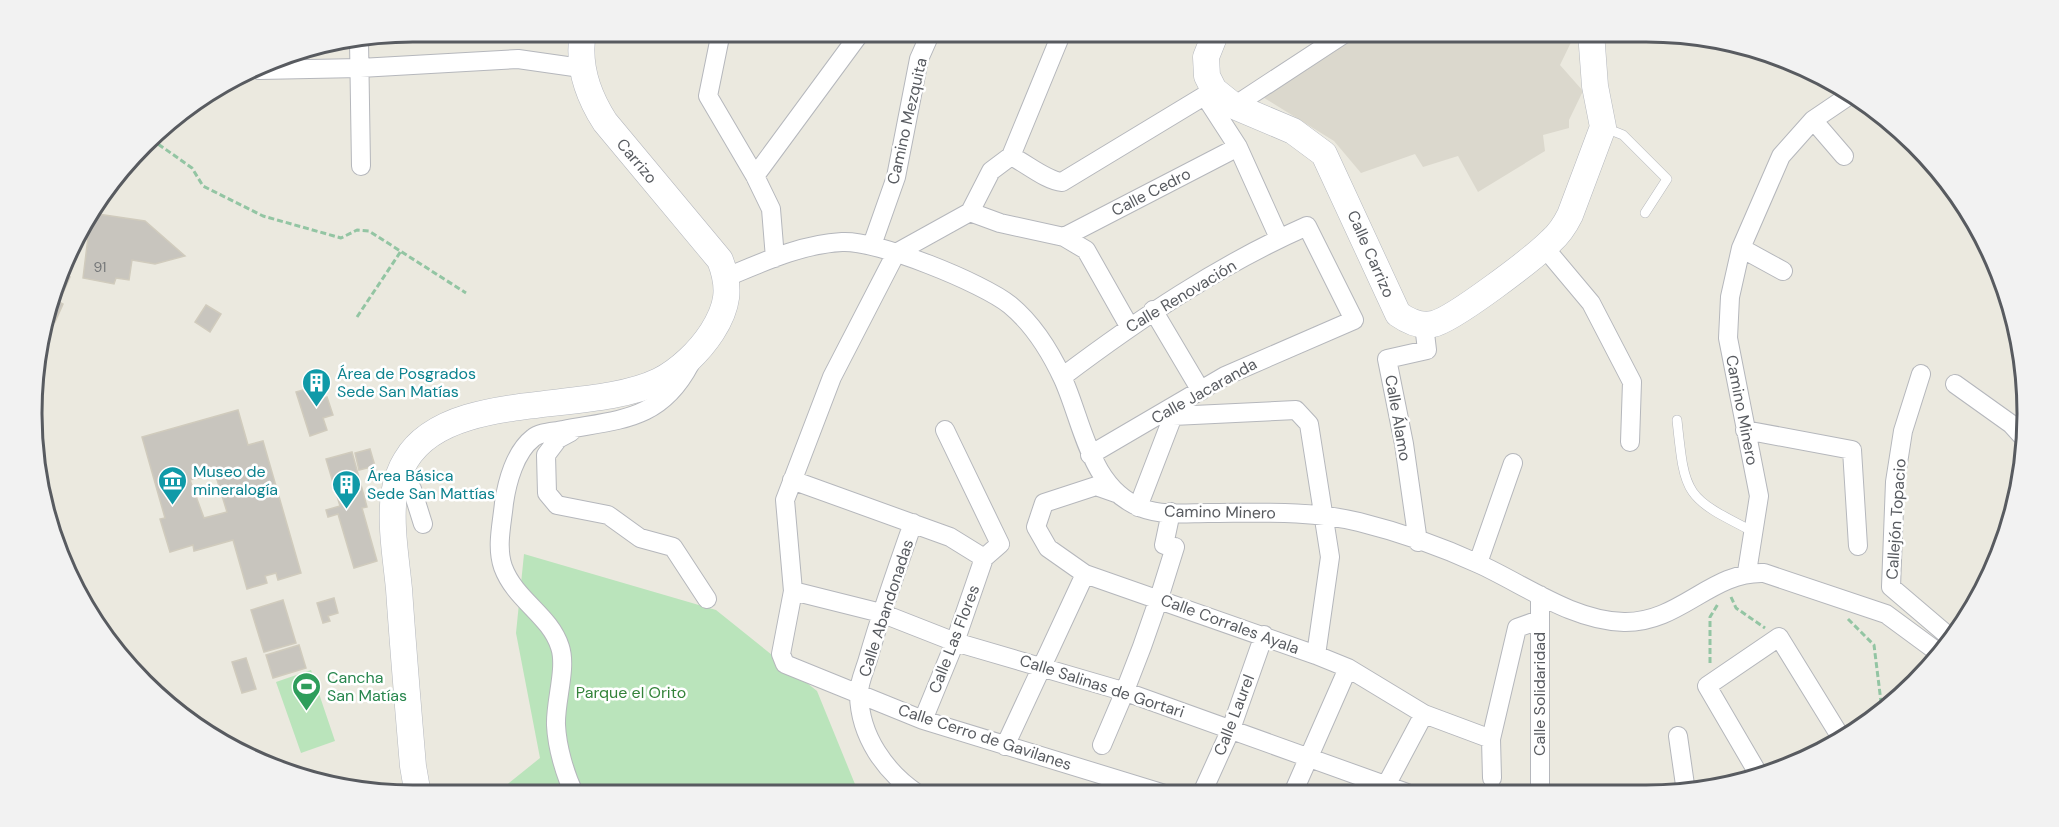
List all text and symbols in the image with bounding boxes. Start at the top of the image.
street label: Camino Mezquita [882,56,932,186]
street label: Carrizo [612,134,662,188]
street label: Calle Cedro [1108,163,1194,221]
street label: Calle Carrizo [1342,207,1400,301]
street label: Calle Renovación [1122,255,1240,337]
house number: 91 [94,258,106,276]
street label: Calle Jacaranda [1147,353,1261,429]
street label: Camino Minero [1721,353,1763,467]
place label: Área de Posgrados Sede San Matías [337,363,476,402]
building icon: Área de Posgrados Sede San Matías [300,366,332,408]
street label: Calle Álamo [1380,373,1416,463]
street label: Callejón Topacio [1881,458,1911,580]
place label: Museo de mineralogía [193,461,278,500]
museum icon: Museo de mineralogía [156,464,188,506]
place label: Área Básica Sede San Mattías [367,465,495,504]
building icon: Área Básica Sede San Mattías [330,468,362,510]
street label: Camino Minero [1164,501,1276,523]
street label: Calle Abandonadas [854,537,918,679]
street label: Calle Las Flores [924,582,984,696]
street label: Calle Corrales Ayala [1158,589,1302,659]
street label: Calle Solidaridad [1529,632,1550,756]
street label: Calle Salinas de Gortari [1017,649,1187,723]
place label: Cancha San Matías [327,667,407,706]
sports icon: Cancha San Matías [290,670,322,712]
street label: Calle Laurel [1209,671,1259,759]
park label: Parque el Orito [576,682,686,703]
street label: Calle Cerro de Gavilanes [896,699,1074,775]

